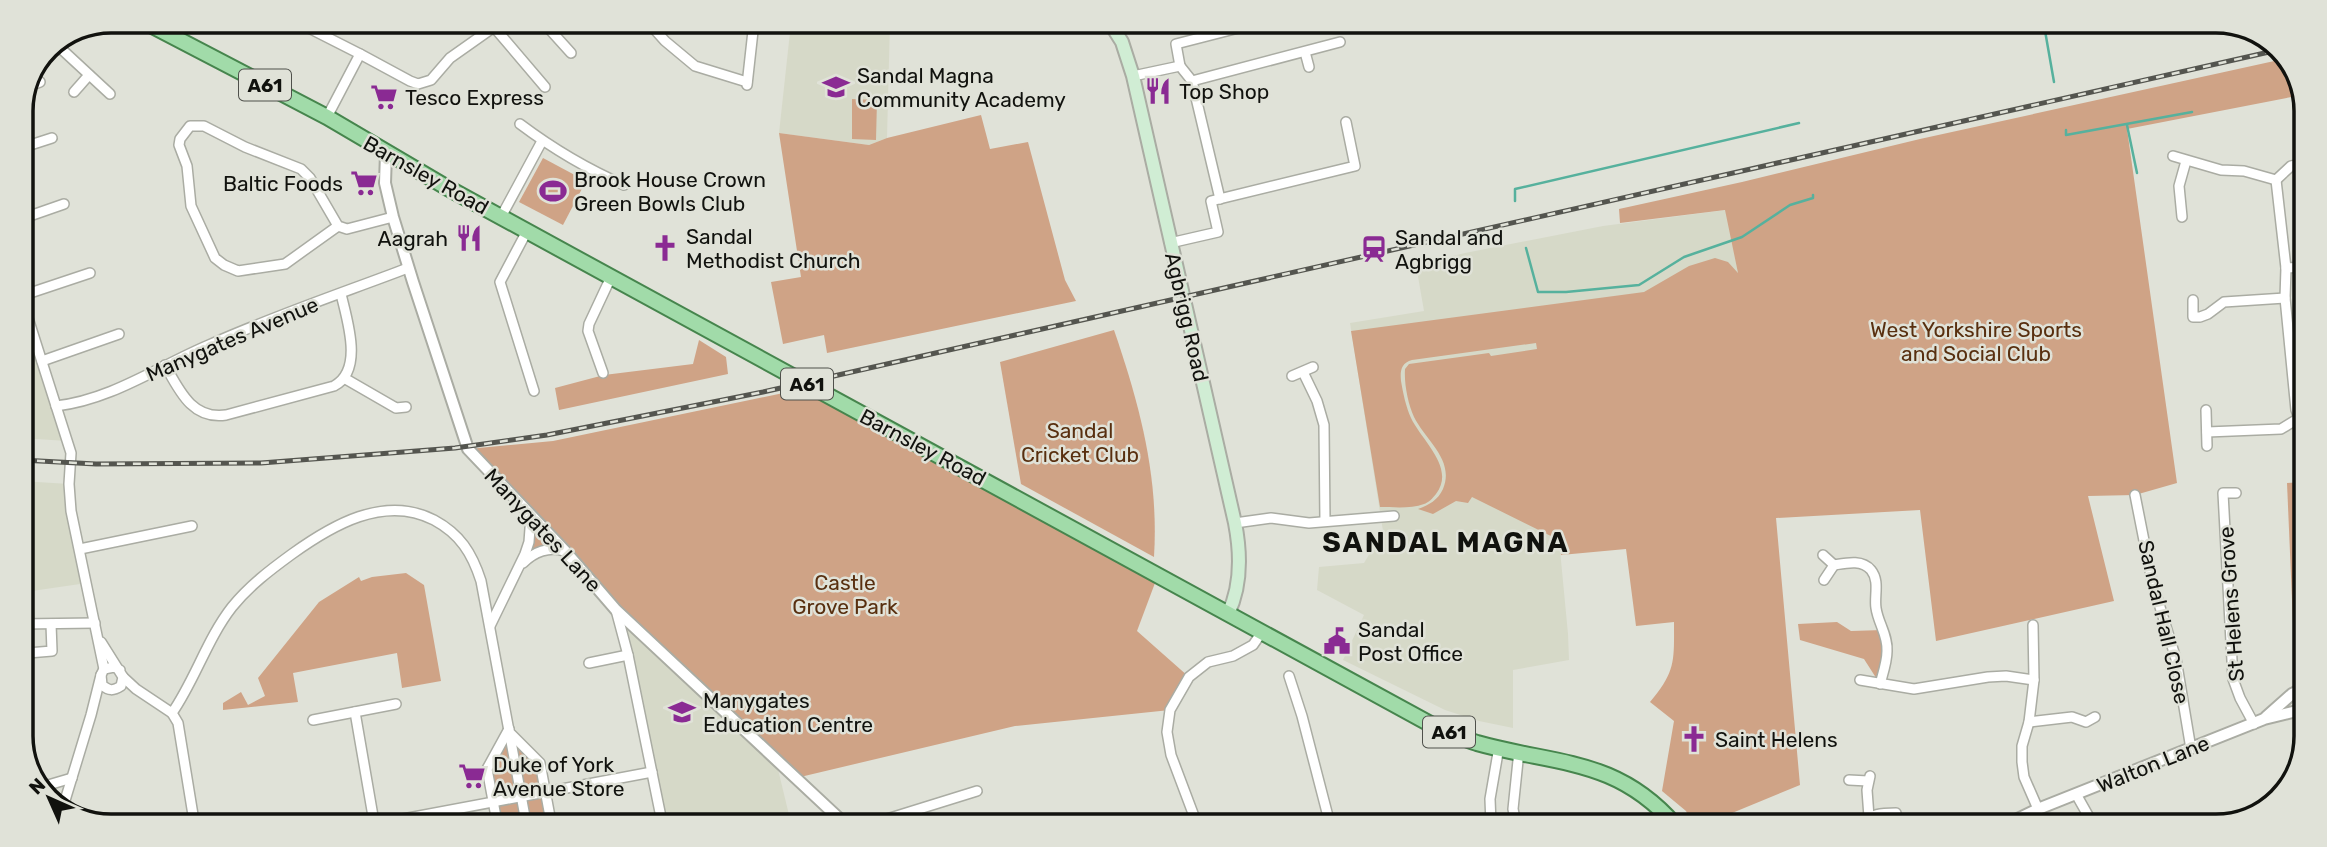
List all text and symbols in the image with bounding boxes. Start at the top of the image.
place label: Sandal Magna Community Academy [857,63,1066,112]
road number: A61 [239,69,291,100]
school or university icon: Sandal Magna Community Academy [821,72,851,102]
restaurant icon: Top Shop [1143,76,1173,106]
place label: Top Shop [1179,79,1269,104]
supermarket icon: Tesco Express [369,82,399,112]
place label: Tesco Express [405,85,544,110]
street label: Barnsley Road [359,130,493,220]
place label: Brook House Crown Green Bowls Club [574,167,766,216]
supermarket icon: Baltic Foods [349,168,379,198]
place label: Baltic Foods [223,171,343,196]
sports icon: Brook House Crown Green Bowls Club [538,176,568,206]
restaurant icon: Aagrah [454,223,484,253]
place label: Sandal Methodist Church [686,224,861,273]
place label: Sandal and Agbrigg [1395,225,1504,274]
place label: Aagrah [378,226,448,251]
church icon: Sandal Methodist Church [650,233,680,263]
station icon: Sandal and Agbrigg [1359,234,1389,264]
street label: Agbrigg Road [1160,250,1214,384]
street label: Manygates Avenue [142,291,322,387]
park label: West Yorkshire Sports and Social Club [1870,317,2082,366]
road number: A61 [781,368,833,400]
street label: Barnsley Road [856,403,990,491]
park label: Sandal Cricket Club [1021,418,1139,467]
street label: Manygates Lane [479,463,607,597]
district label: SANDAL MAGNA [1322,526,1570,559]
street label: St Helens Grove [2213,526,2249,682]
street label: Sandal Hall Close [2133,538,2195,706]
park label: Castle Grove Park [792,570,898,619]
place label: Sandal Post Office [1358,617,1463,666]
public building icon: Sandal Post Office [1322,626,1352,656]
place label: Manygates Education Centre [703,688,873,737]
school or university icon: Manygates Education Centre [667,697,697,727]
road number: A61 [1423,716,1475,748]
church icon: Saint Helens [1679,724,1709,754]
place label: Saint Helens [1715,727,1838,752]
street label: Walton Lane [2093,730,2213,798]
place label: Duke of York Avenue Store [493,752,625,801]
supermarket icon: Duke of York Avenue Store [457,761,487,791]
north arrow [14,763,84,833]
text: N [24,773,50,799]

